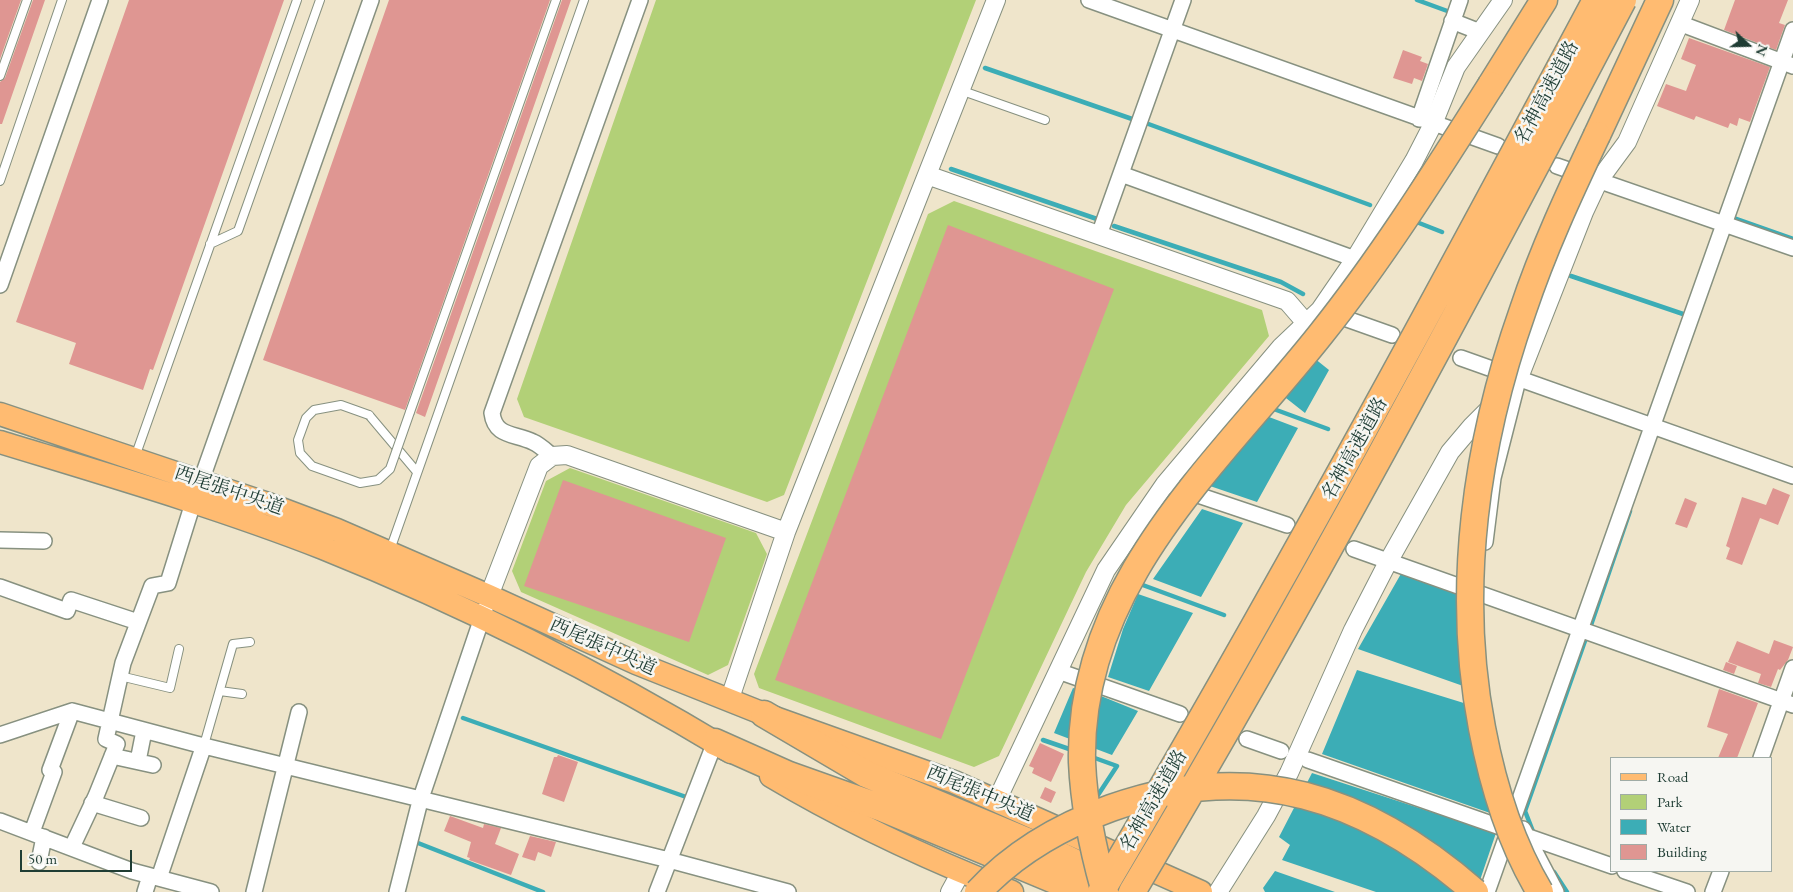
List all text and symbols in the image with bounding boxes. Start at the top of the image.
north arrow [1723,20,1773,70]
street label: 名神高速道路 [1510,37,1584,149]
text: N [1752,42,1772,59]
street label: 名神高速道路 [1317,394,1393,504]
street label: 西尾張中央道 [171,462,287,520]
street label: 西尾張中央道 [546,613,660,681]
street label: 名神高速道路 [1116,746,1192,856]
legend [1610,757,1773,872]
street label: 西尾張中央道 [923,761,1037,827]
text: Road [1657,767,1688,786]
text: Park [1657,792,1683,811]
text: Water [1657,817,1691,836]
scale bar [22,840,135,872]
text: Building [1657,842,1707,861]
text: 50 m [28,849,57,868]

